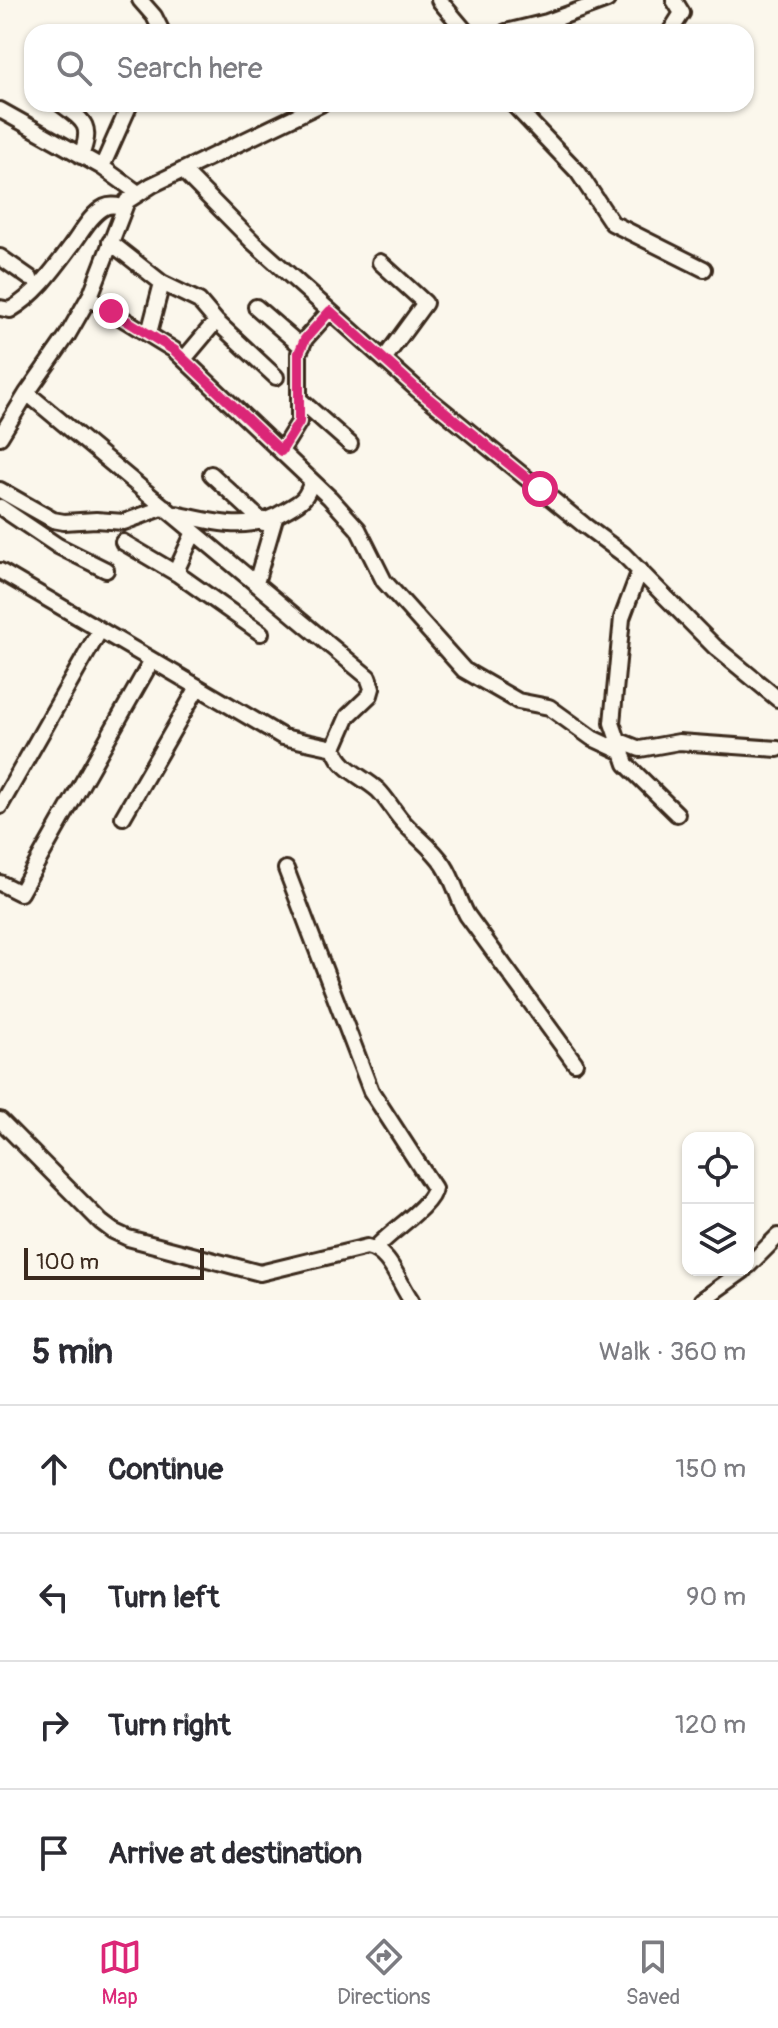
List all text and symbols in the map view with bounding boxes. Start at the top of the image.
search box [24,24,754,112]
icon: search [52,46,96,90]
text: Search here [116,50,263,87]
route end [93,293,129,329]
route start [522,471,558,507]
map controls [682,1132,754,1276]
button: locate [682,1132,754,1204]
button: layers [682,1204,754,1276]
scale bar [24,1244,204,1280]
text: 100 m [36,1248,99,1276]
text: 5 min [32,1331,113,1374]
text: Walk · 360 m [599,1336,746,1368]
icon: ahead [32,1447,76,1491]
text: Continue [108,1451,223,1488]
text: 150 m [675,1453,746,1485]
icon: left [32,1575,76,1619]
text: Turn left [108,1579,219,1616]
text: 90 m [686,1581,746,1613]
icon: right [32,1703,76,1747]
text: Turn right [108,1707,231,1744]
text: 120 m [675,1709,746,1741]
icon: arrive [32,1831,76,1875]
text: Arrive at destination [108,1835,362,1872]
tab: Map [98,1935,142,2011]
tab: Directions [337,1935,430,2011]
tab: Saved [626,1935,680,2011]

